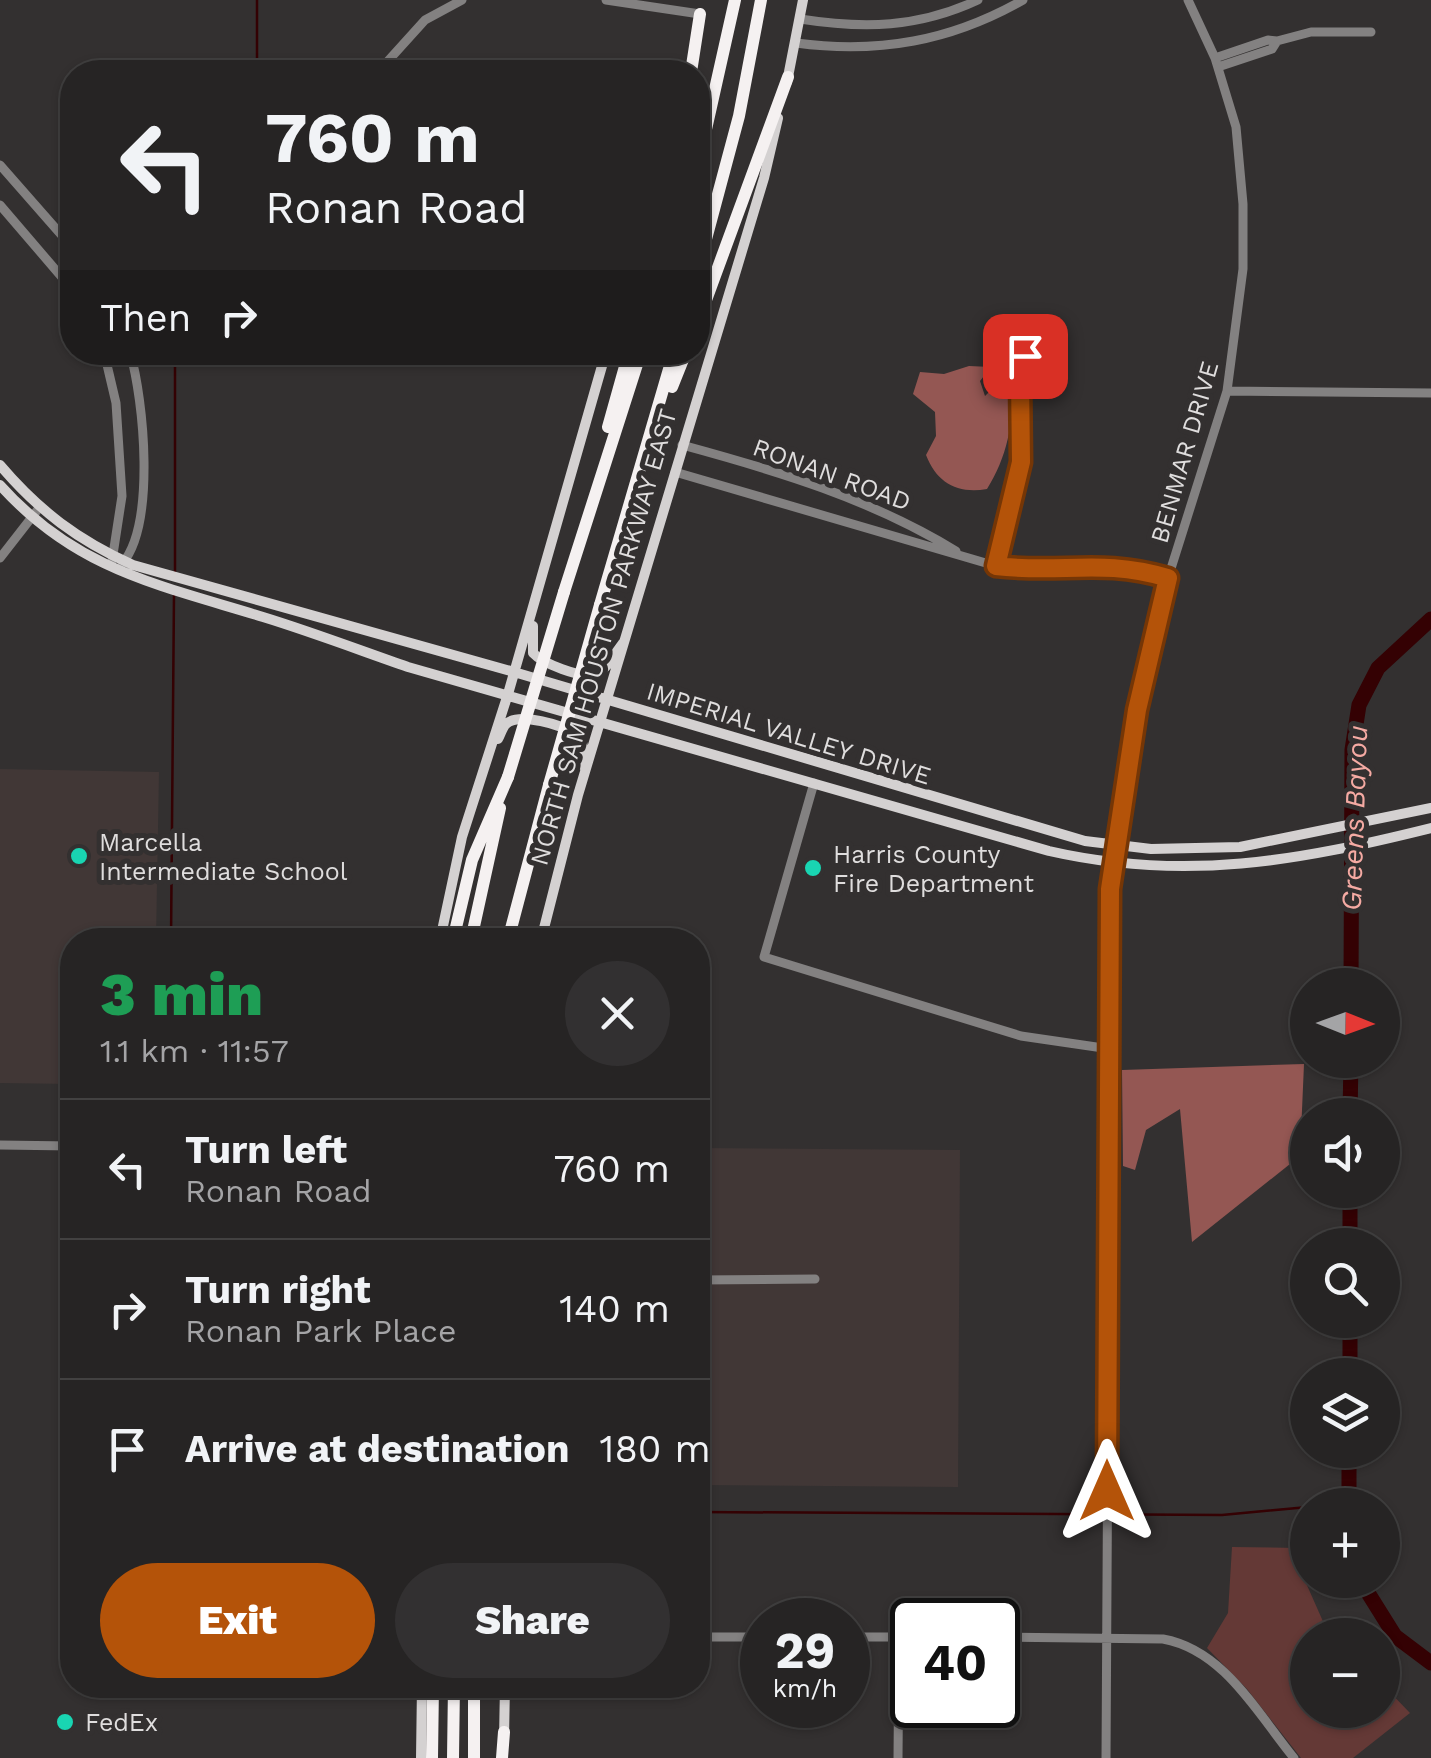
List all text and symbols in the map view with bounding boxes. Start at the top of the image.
text: 760 m [265,97,480,179]
icon: left [100,100,230,230]
text: Ronan Road [265,181,528,234]
icon: right [211,290,266,345]
text: Then [100,296,191,340]
pin [983,314,1068,399]
icon: arrive [998,329,1053,384]
street label: BENMAR DRIVE [1145,358,1224,546]
street label: NORTH SAM HOUSTON PARKWAY EAST [524,406,683,869]
street label: RONAN ROAD [749,432,915,516]
street label: IMPERIAL VALLEY DRIVE [643,676,934,791]
water label: Greens Bayou [1335,725,1374,911]
place label: Marcella Intermediate School [99,828,348,886]
place label: Harris County Fire Department [833,840,1034,898]
marker: Marcella Intermediate School [68,845,90,867]
marker: Harris County Fire Department [802,857,824,879]
text: 3 min [100,959,263,1030]
button: close [565,961,670,1066]
north arrow [1290,968,1400,1078]
map controls [1290,968,1400,1728]
text: 1.1 km · 11:57 [100,1032,289,1070]
button: sound [1290,1098,1400,1208]
text: Turn left [185,1128,347,1172]
icon: left [100,1142,155,1197]
text: 760 m [554,1147,670,1191]
text: Ronan Road [185,1172,372,1210]
button: search [1290,1228,1400,1338]
text: Turn right [185,1268,371,1312]
icon: right [100,1282,155,1337]
text: 140 m [559,1287,670,1331]
text: Ronan Park Place [185,1312,456,1350]
button: layers [1290,1358,1400,1468]
icon: arrive [100,1422,155,1477]
text: Arrive at destination [185,1427,570,1471]
text: 180 m [600,1427,711,1471]
position arrow [1055,1439,1159,1543]
button: + [1290,1488,1400,1598]
button: Exit [100,1563,375,1678]
button: Share [395,1563,670,1678]
speed limit sign: 40 [890,1598,1020,1728]
button: − [1290,1618,1400,1728]
text: 29 [775,1621,835,1680]
text: km/h [773,1674,837,1703]
place label: FedEx [85,1708,158,1737]
marker: FedEx [54,1711,76,1733]

